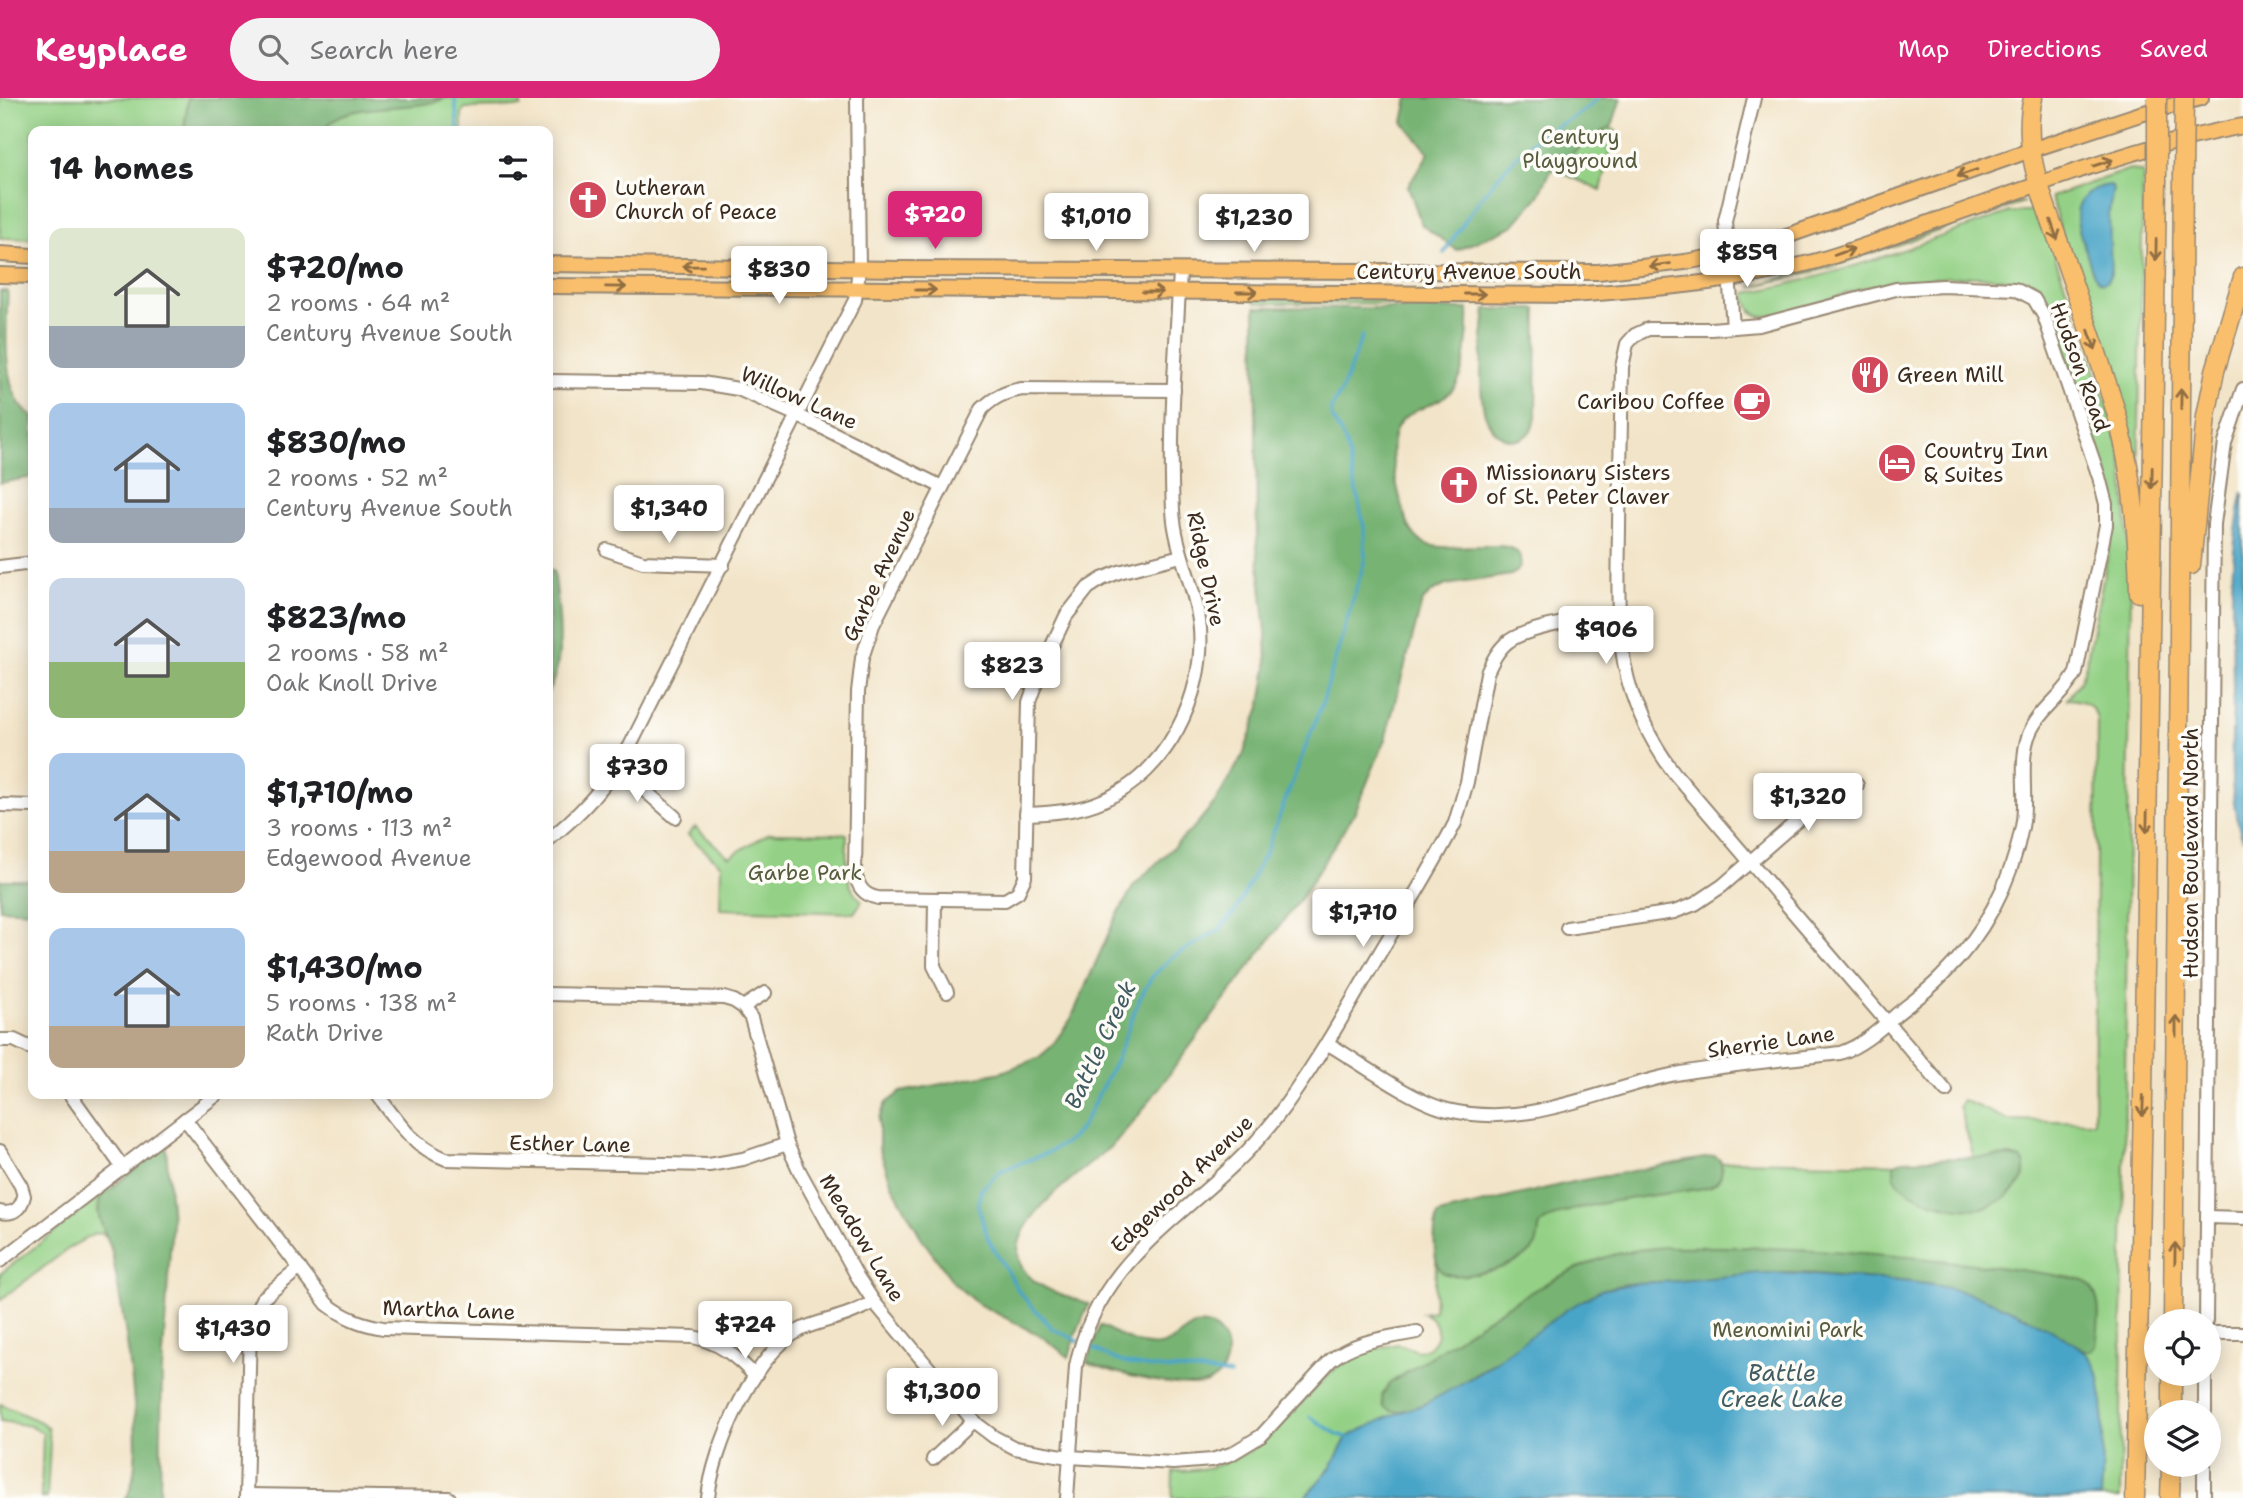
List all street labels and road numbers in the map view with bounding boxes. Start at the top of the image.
street label: Century Avenue South [1356,258,1582,286]
street label: Hudson Road [2044,298,2116,436]
street label: Willow Lane [736,360,862,436]
street label: Garbe Avenue [836,504,922,646]
street label: Ridge Drive [1180,509,1232,629]
street label: Hudson Boulevard North [2177,728,2205,978]
street label: Sherrie Lane [1706,1019,1836,1065]
street label: Edgewood Avenue [1105,1109,1259,1259]
street label: Esther Lane [509,1129,631,1159]
street label: Meadow Lane [813,1169,911,1307]
street label: Martha Lane [382,1294,516,1326]

